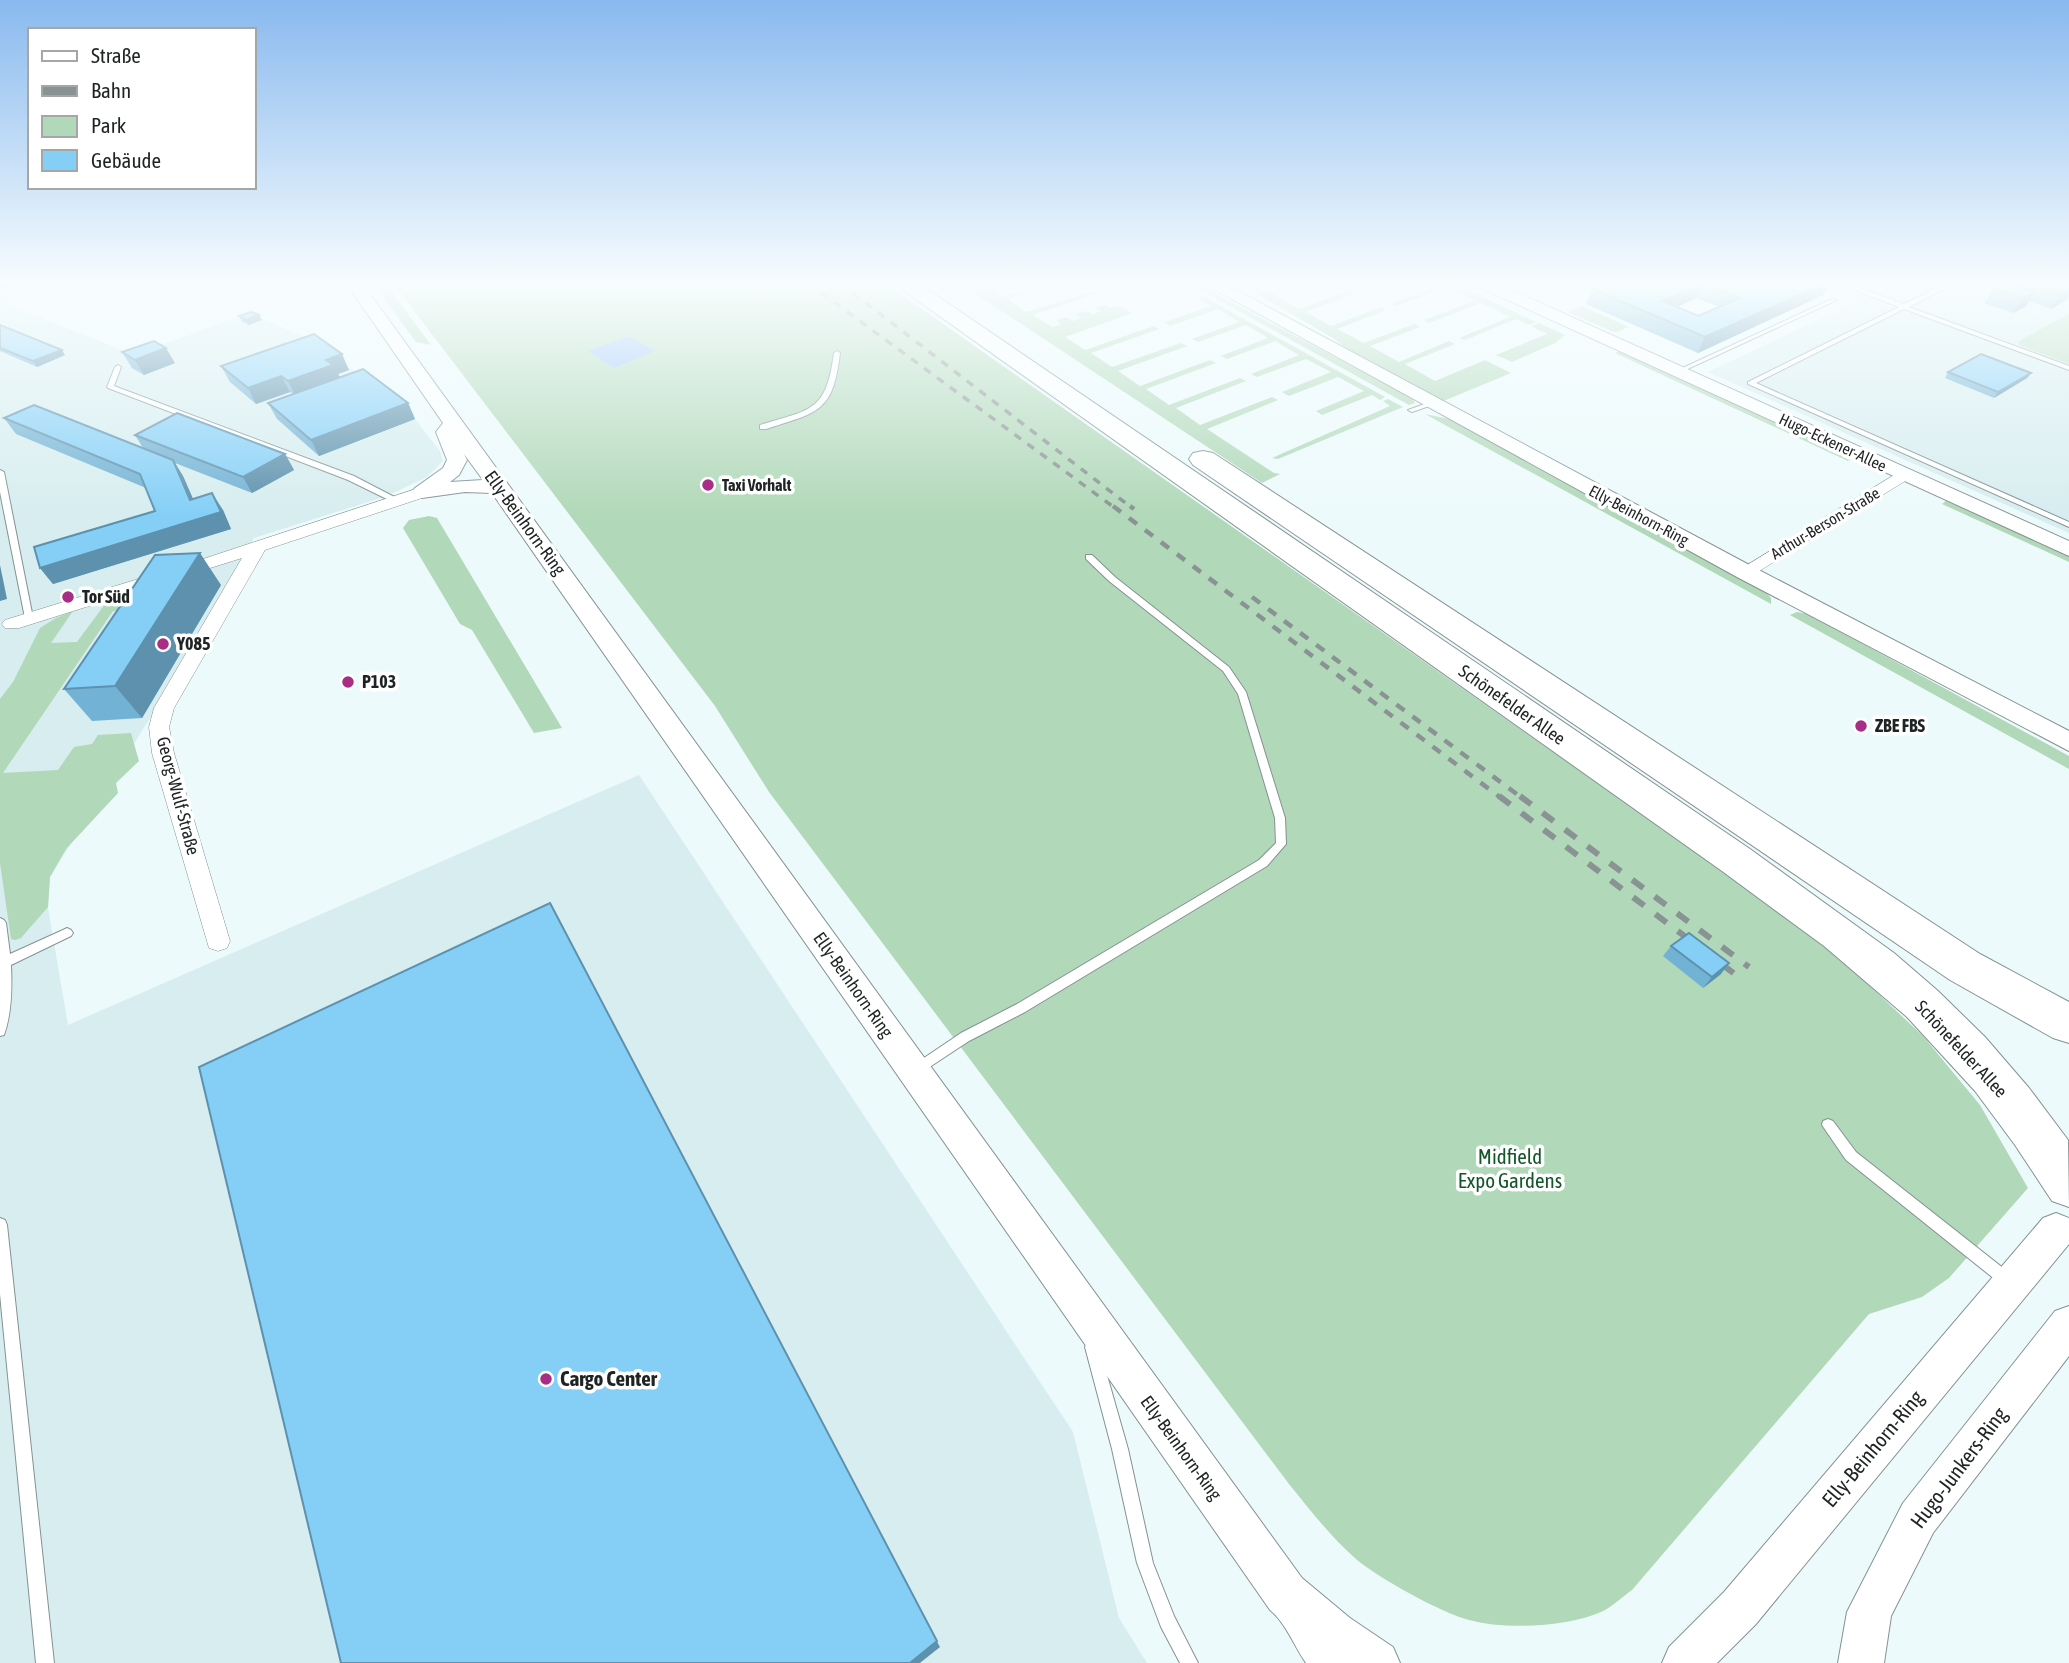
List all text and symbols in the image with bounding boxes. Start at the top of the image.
legend [28,28,256,189]
text: Straße [91,43,141,67]
text: Bahn [91,78,131,102]
text: Park [91,113,126,137]
text: Gebäude [91,148,161,172]
street label: Hugo-Eckener-Allee [1776,409,1889,476]
street label: Elly-Beinhorn-Ring [481,466,570,579]
place label: Taxi Vorhalt [722,476,792,494]
marker: Taxi Vorhalt [700,477,716,493]
street label: Elly-Beinhorn-Ring [1586,481,1692,550]
street label: Arthur-Berson-Straße [1767,483,1883,563]
place label: Tor Süd [82,586,130,607]
marker: Tor Süd [60,589,76,605]
place label: Y085 [176,633,210,654]
marker: Y085 [155,636,171,652]
street label: Schönefelder Allee [1455,660,1569,749]
place label: P103 [362,671,396,692]
marker: P103 [340,674,356,690]
place label: ZBE FBS [1875,715,1926,736]
marker: ZBE FBS [1853,718,1869,734]
street label: Georg-Wulf-Straße [153,734,204,857]
street label: Elly-Beinhorn-Ring [809,928,898,1042]
street label: Schönefelder Allee [1911,996,2012,1102]
park label: Midfield Expo Gardens [1458,1144,1562,1192]
place label: Cargo Center [560,1366,658,1390]
marker: Cargo Center [538,1371,554,1387]
street label: Elly-Beinhorn-Ring [1817,1385,1928,1511]
street label: Elly-Beinhorn-Ring [1137,1391,1226,1504]
street label: Hugo-Junkers-Ring [1905,1402,2011,1532]

